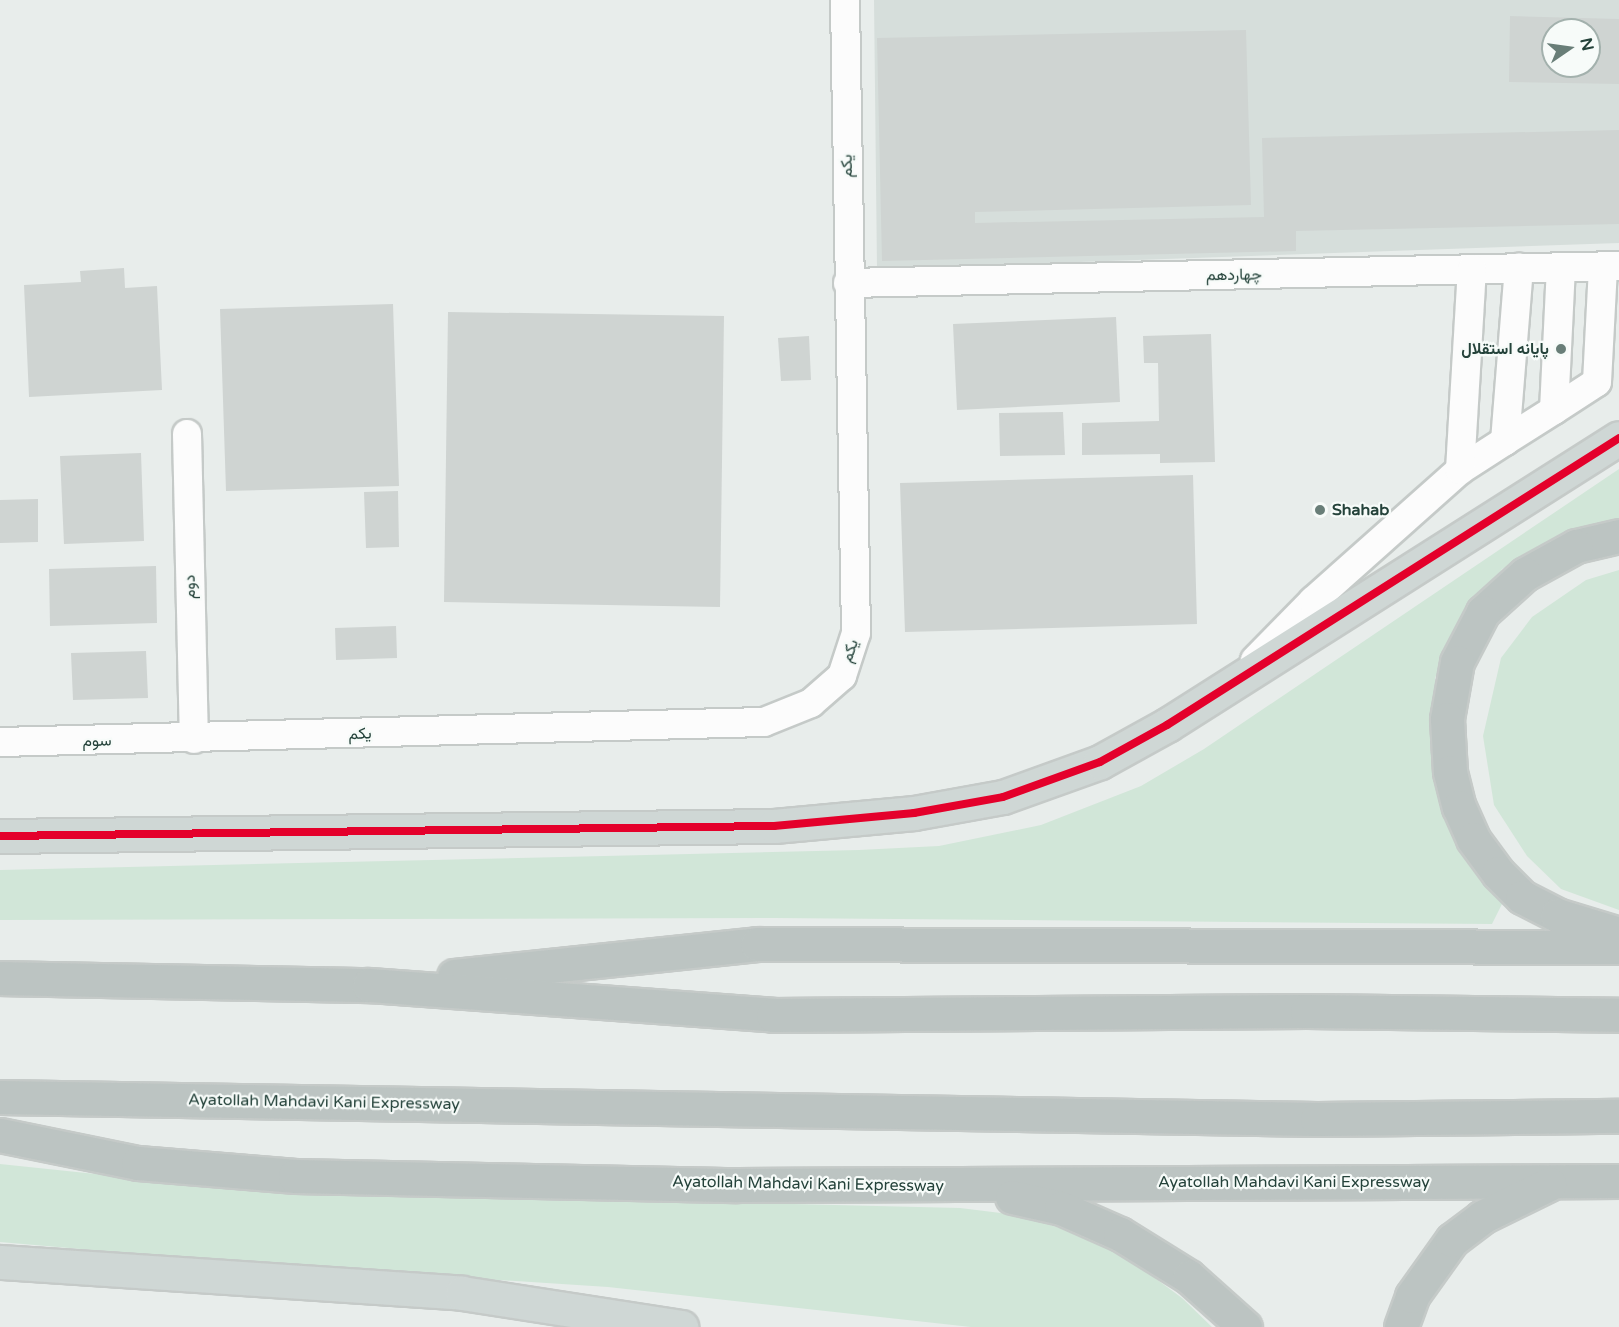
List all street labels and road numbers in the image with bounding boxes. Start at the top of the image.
street label: یکم [837,154,857,178]
street label: چهاردهم [1206,265,1262,285]
street label: دوم [180,575,200,599]
street label: یکم [837,637,863,665]
street label: یکم [348,724,372,744]
street label: سوم [82,731,112,751]
street label: Ayatollah Mahdavi Kani Expressway [188,1090,460,1114]
street label: Ayatollah Mahdavi Kani Expressway [672,1172,944,1196]
street label: Ayatollah Mahdavi Kani Expressway [1158,1172,1430,1192]

